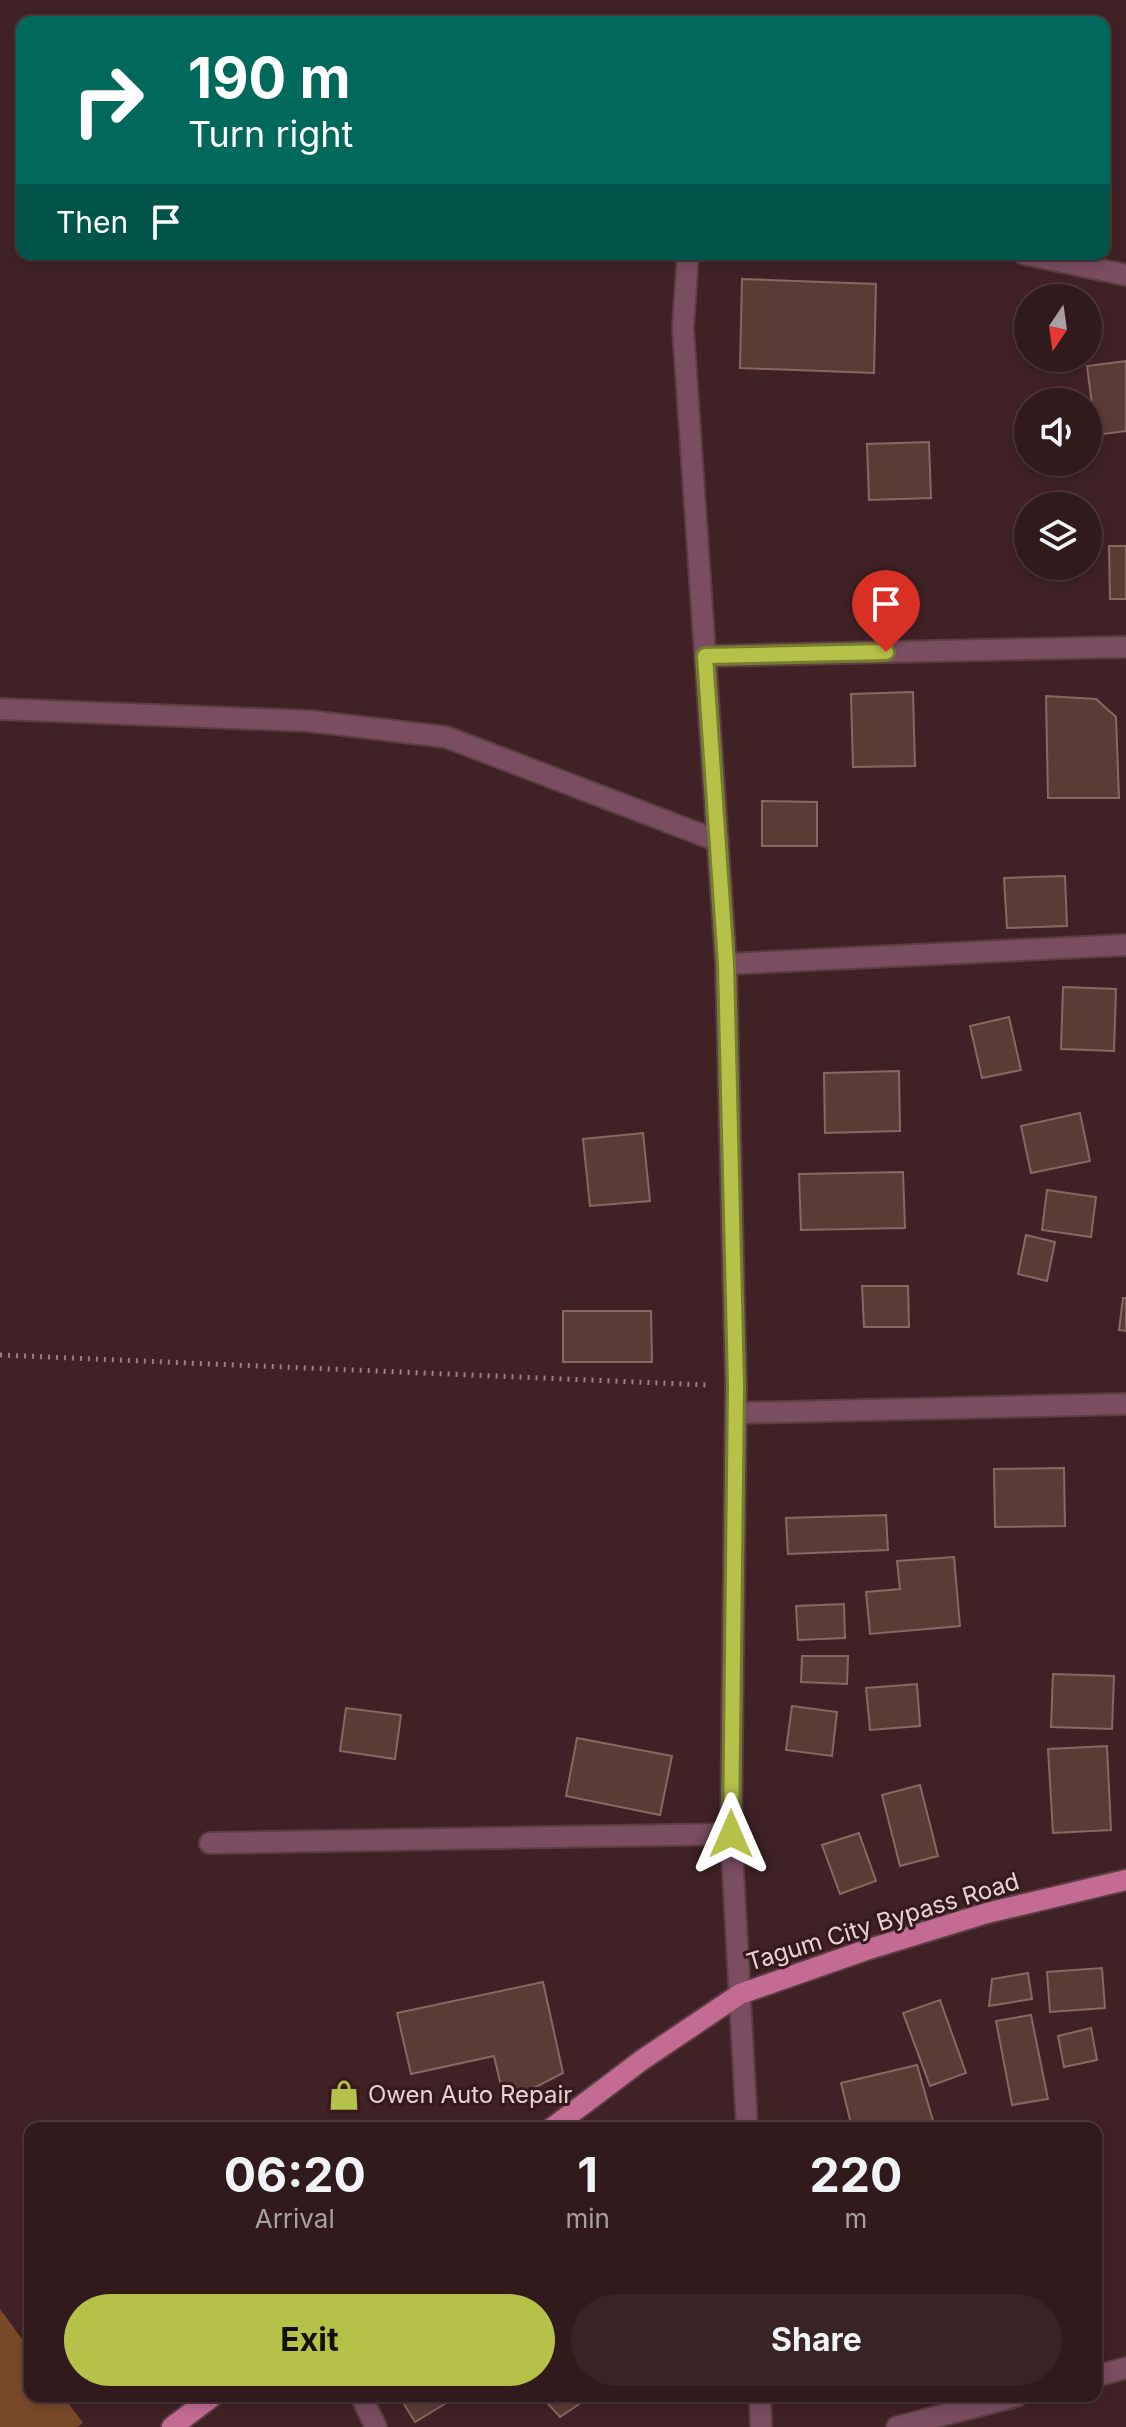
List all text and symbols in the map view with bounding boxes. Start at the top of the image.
text: 190 m [188,44,351,112]
icon: right [56,48,160,152]
text: Turn right [188,112,353,156]
icon: arrive [144,200,188,244]
text: Then [56,204,128,240]
north arrow [1014,284,1102,372]
map controls [1014,284,1102,580]
button: sound [1014,388,1102,476]
button: layers [1014,492,1102,580]
pin [852,570,920,652]
icon: arrive [864,582,908,626]
position arrow [689,1792,773,1876]
street label: Tagum City Bypass Road [743,1866,1023,1977]
shop icon: Owen Auto Repair [327,2078,361,2112]
place label: Owen Auto Repair [368,2080,572,2109]
text: 06:20 [224,2145,366,2204]
text: 1 [577,2145,598,2204]
text: 220 [809,2145,902,2204]
text: Arrival [255,2203,335,2234]
text: min [565,2203,610,2234]
text: m [845,2203,867,2234]
button: Exit [64,2294,555,2386]
button: Share [571,2294,1062,2386]

